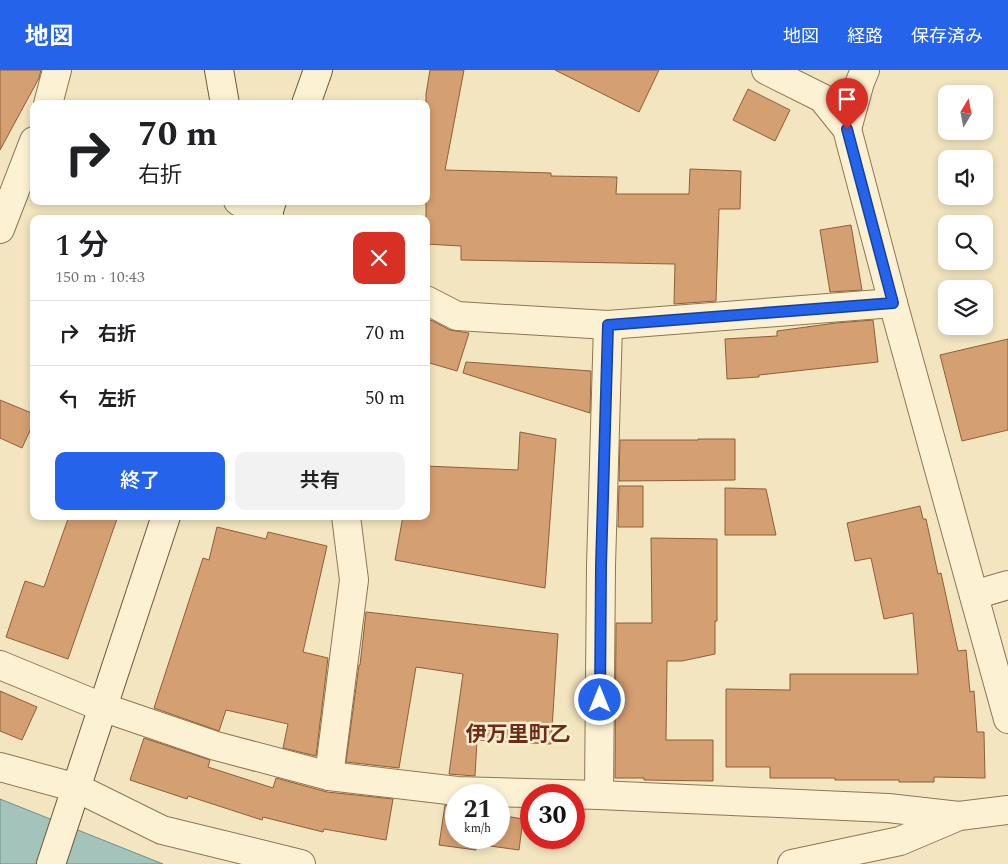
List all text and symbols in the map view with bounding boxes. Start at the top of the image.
text: 地図 [25,19,73,55]
text: 地図 [783,23,819,50]
text: 経路 [847,23,883,50]
text: 保存済み [911,23,983,50]
pin [826,78,868,129]
icon: arrive [833,85,861,113]
north arrow [938,85,992,140]
map controls [938,85,993,335]
text: 70 m [138,108,218,161]
icon: right [55,120,120,185]
button: sound [938,150,993,205]
text: 右折 [138,159,182,192]
button: search [938,215,993,270]
text: 1 分 [55,223,109,269]
button: close [353,232,405,284]
text: 150 m · 10:43 [55,265,145,289]
button: layers [938,280,993,335]
icon: right [55,319,83,347]
text: 70 m [365,319,405,348]
text: 右折 [98,320,136,349]
icon: left [55,384,83,412]
text: 50 m [365,384,405,413]
text: 左折 [98,385,136,414]
button: 終了 [55,452,225,510]
button: 共有 [235,452,405,510]
position arrow [573,673,625,725]
district label: 伊万里町乙 [466,719,571,751]
speed limit sign: 30 [520,784,585,849]
text: 21 [463,791,492,829]
text: km/h [464,819,491,838]

